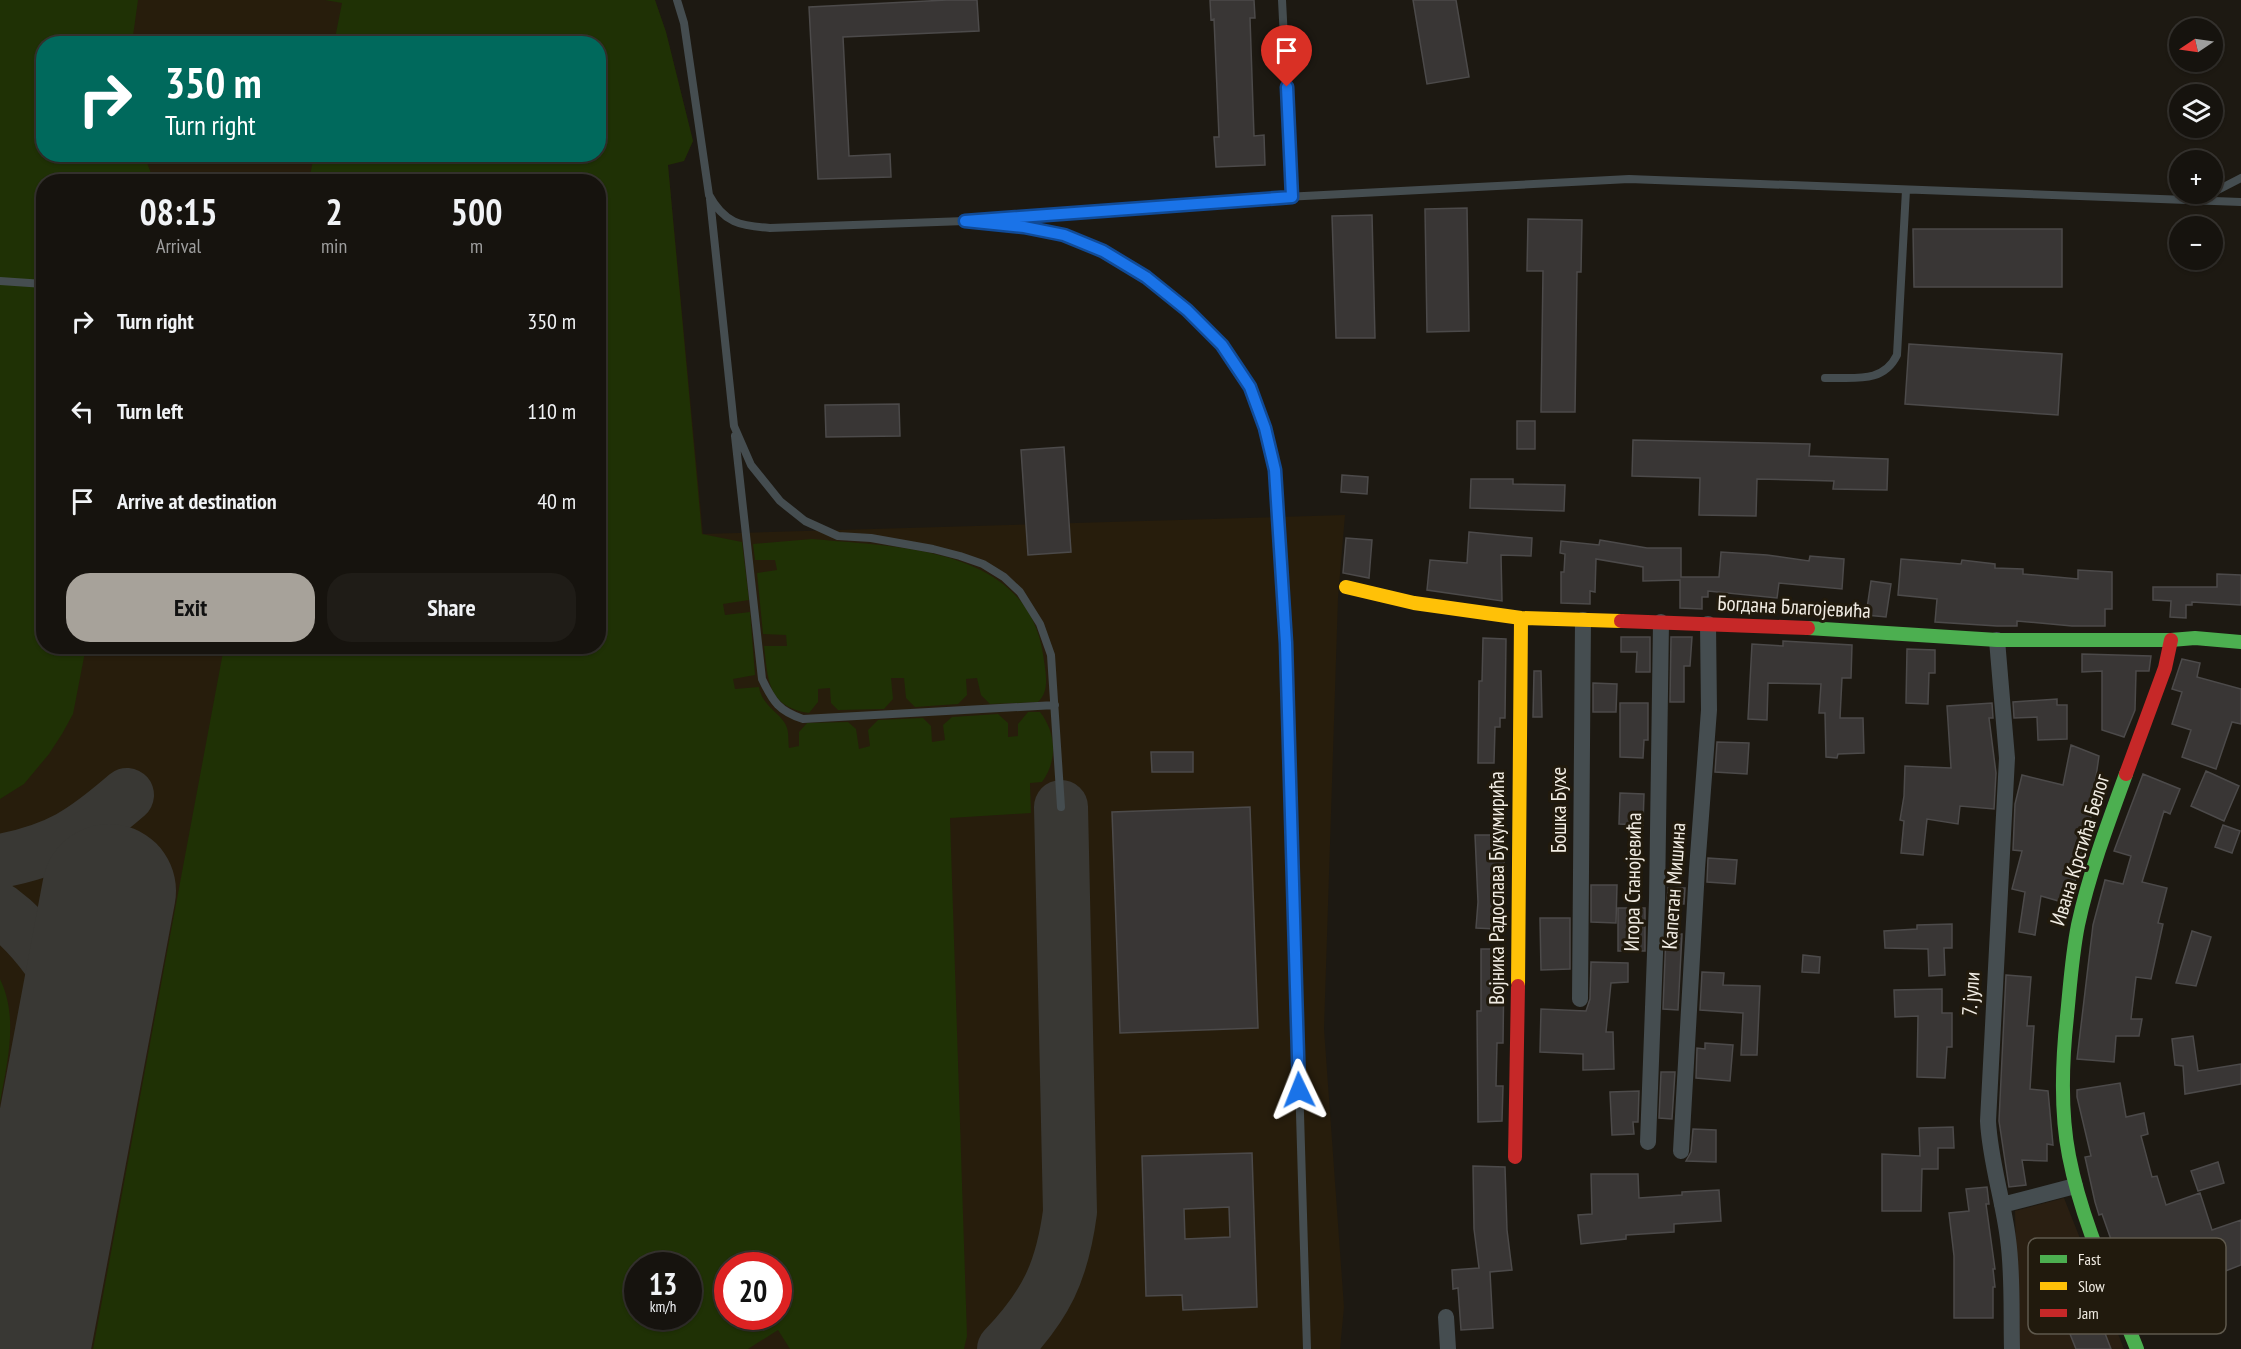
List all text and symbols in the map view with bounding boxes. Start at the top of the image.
north arrow [2169,18,2223,72]
map controls [2169,18,2223,270]
pin [1261,25,1312,87]
icon: arrive [1270,34,1303,67]
text: 350 m [165,55,262,110]
icon: right [66,60,144,138]
button: layers [2169,84,2223,138]
text: Turn right [165,108,256,142]
button: + [2169,150,2223,204]
text: 08:15 [140,188,217,235]
text: 2 [325,188,343,235]
text: 500 [451,188,502,235]
button: − [2169,216,2223,270]
text: Arrival [156,233,201,259]
text: min [321,233,347,259]
text: m [470,233,483,259]
icon: right [66,305,99,338]
text: Turn right [117,307,194,335]
text: 350 m [527,307,576,335]
icon: left [66,395,99,428]
text: Turn left [117,397,183,425]
text: 110 m [527,397,576,425]
icon: arrive [66,485,99,518]
text: Arrive at destination [117,487,277,515]
text: 40 m [537,487,576,515]
button: Exit [66,573,315,642]
button: Share [327,573,576,642]
street label: Богдана Благојевића [1717,589,1871,624]
street label: Бошка Бухе [1545,767,1572,853]
street label: Ивана Крстића Белог [2044,770,2116,929]
street label: Војника Радослава Букумирића [1483,771,1510,1005]
street label: Игора Станојевића [1618,812,1647,952]
street label: Капетан Мишина [1656,822,1691,950]
street label: 7. јули [1955,971,1986,1017]
position arrow [1267,1058,1331,1122]
legend [2028,1238,2226,1334]
text: Fast [2078,1249,2101,1269]
speed limit sign: 20 [714,1252,792,1330]
text: 13 [649,1264,677,1303]
text: Slow [2078,1276,2105,1296]
text: km/h [650,1297,676,1316]
text: Jam [2077,1303,2099,1323]

